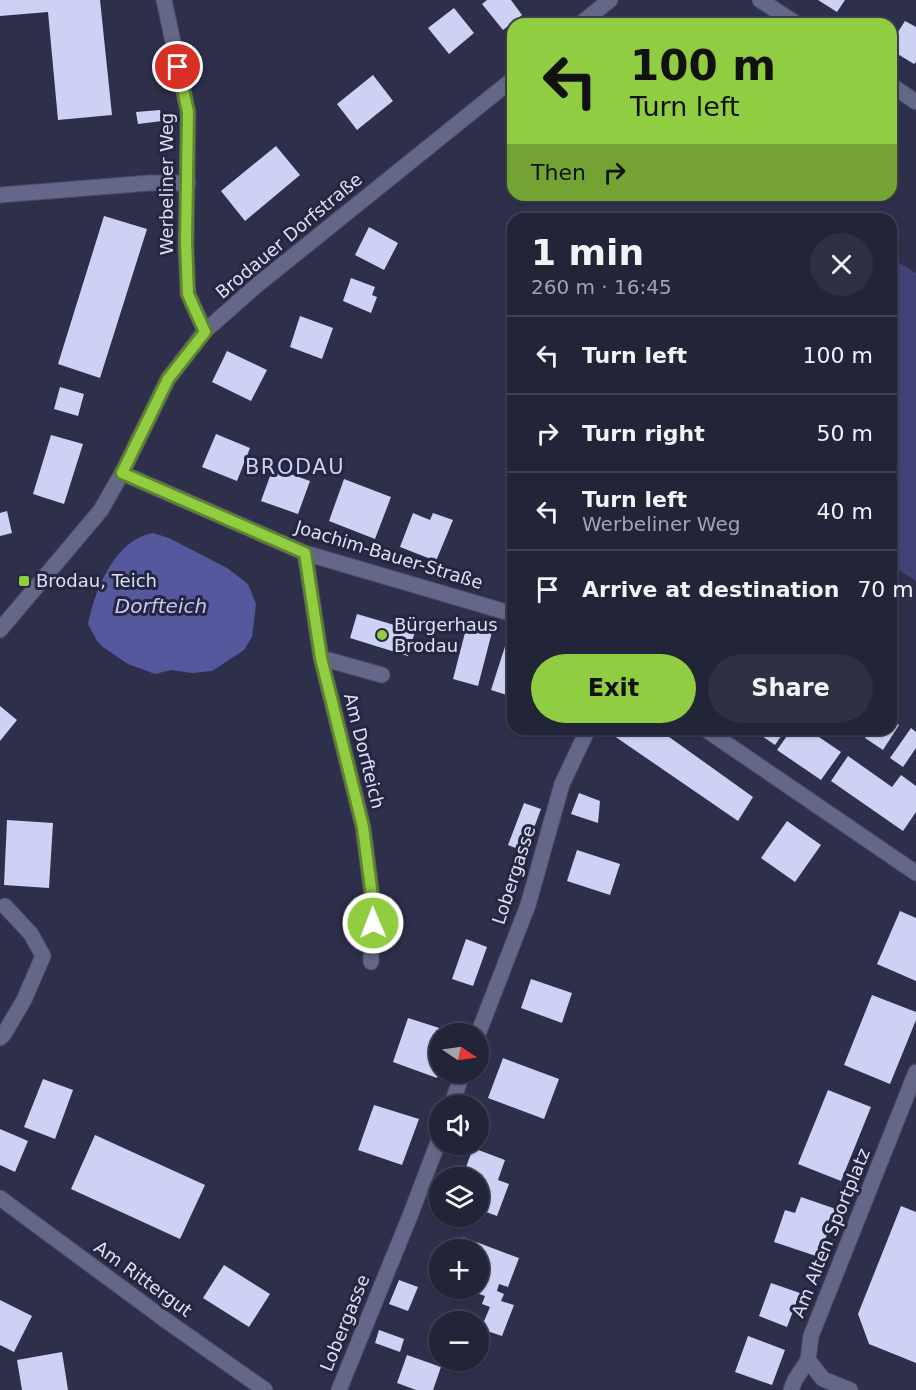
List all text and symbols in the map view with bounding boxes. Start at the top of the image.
pin [152,41,203,92]
text: 100 m [630,41,776,90]
icon: left [531,42,609,120]
icon: arrive [161,50,194,83]
text: Turn left [630,91,740,122]
street label: Werbeliner Weg [156,113,177,255]
icon: right [598,156,631,189]
text: Then [531,160,586,185]
street label: Brodauer Dorfstraße [211,168,366,303]
text: 1 min [531,232,644,273]
button: close [810,233,873,296]
text: 260 m · 16:45 [531,275,672,299]
icon: left [531,339,564,372]
text: Turn left [582,343,687,368]
text: 100 m [803,343,873,368]
icon: right [531,417,564,450]
text: Turn right [582,421,705,446]
text: 50 m [817,421,873,446]
district label: BRODAU [245,455,345,479]
text: Turn left [582,487,687,512]
icon: left [531,495,564,528]
text: 40 m [817,499,873,524]
text: Werbeliner Weg [582,512,740,536]
street label: Joachim-Bauer-Straße [292,516,485,593]
place label: Brodau, Teich [36,570,157,591]
icon: arrive [531,573,564,606]
marker: Brodau, Teich [17,574,31,588]
text: Arrive at destination [582,577,839,602]
text: 70 m [857,577,914,602]
water label: Dorfteich [115,594,207,618]
place label: Bürgerhaus Brodau [394,614,498,656]
marker: Bürgerhaus Brodau [375,628,389,642]
button: Exit [531,654,696,723]
button: Share [708,654,873,723]
street label: Am Dorfteich [340,691,389,811]
street label: Lobergasse [488,823,539,927]
position arrow [341,891,405,955]
north arrow [429,1023,489,1083]
map controls [429,1023,489,1371]
button: sound [429,1095,489,1155]
street label: Am Alten Sportplatz [787,1145,874,1320]
button: layers [429,1167,489,1227]
street label: Am Rittergut [91,1236,196,1321]
button: + [429,1239,489,1299]
street label: Lobergasse [316,1271,373,1374]
button: − [429,1311,489,1371]

